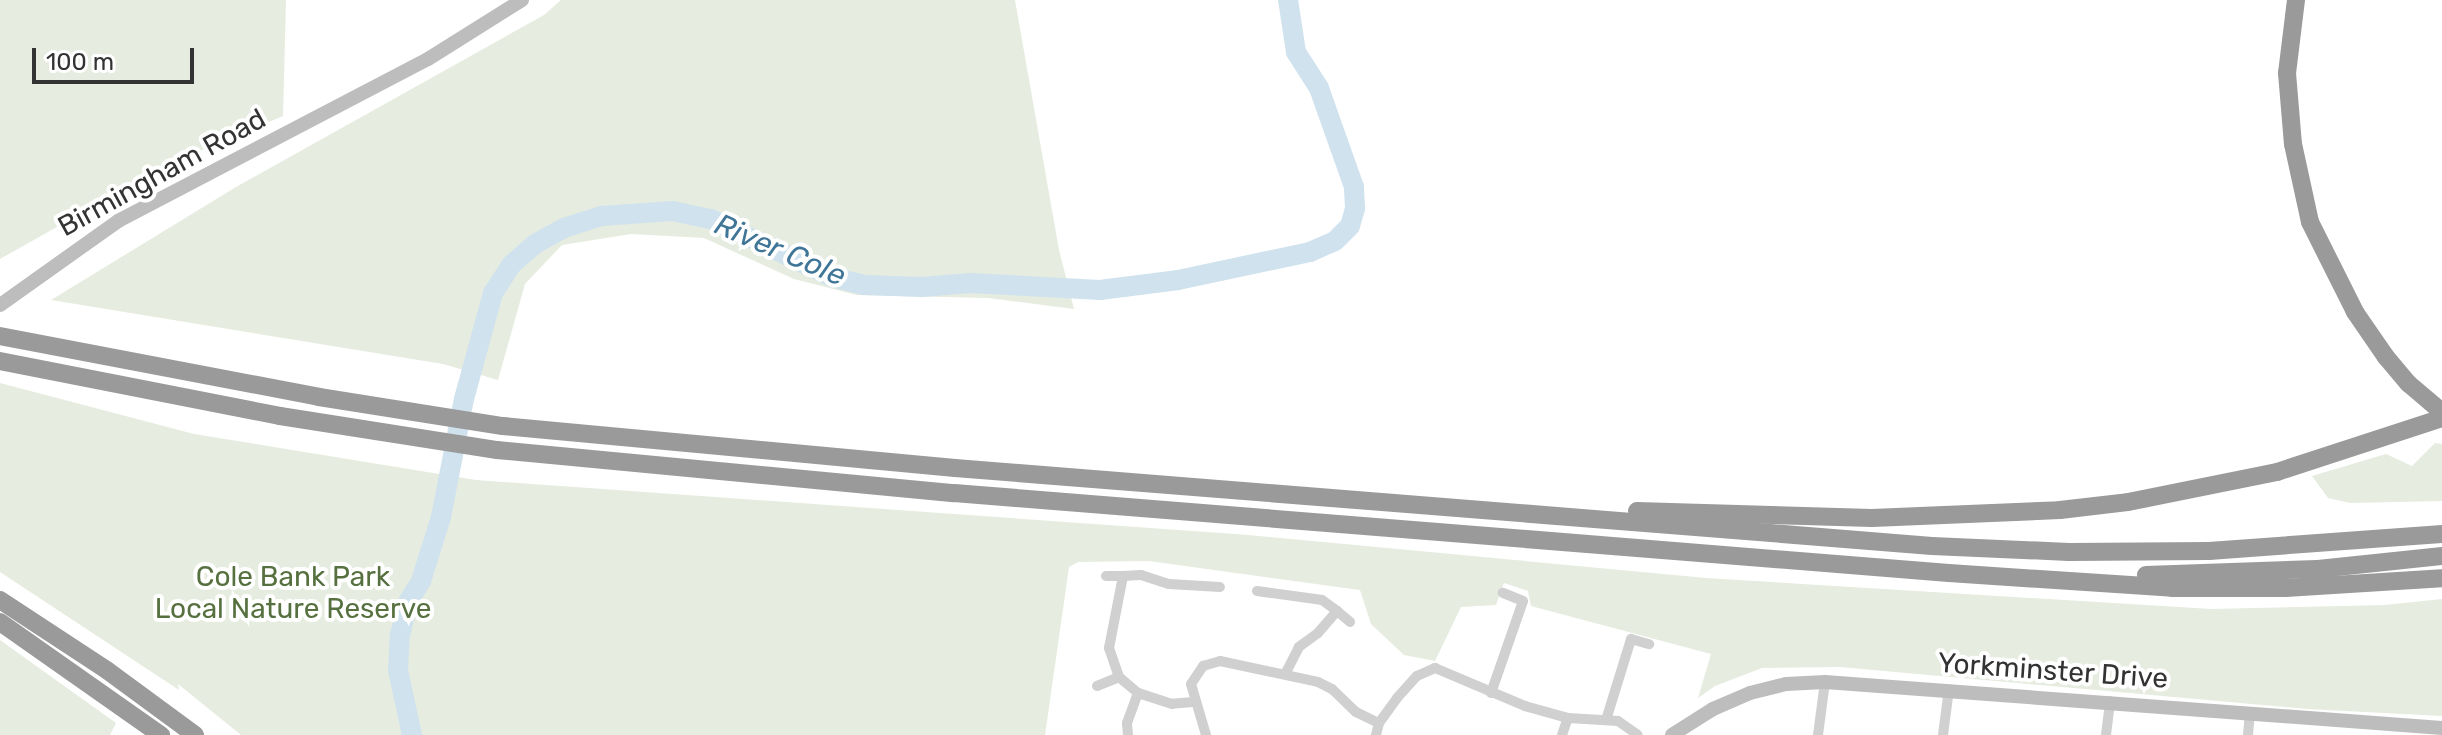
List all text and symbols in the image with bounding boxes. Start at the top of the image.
scale bar [36,32,198,82]
text: 100 m [46,48,114,76]
street label: Birmingham Road [52,102,272,244]
water label: River Cole [709,206,851,294]
park label: Cole Bank Park Local Nature Reserve [155,560,431,626]
street label: Yorkminster Drive [1936,646,2170,696]

